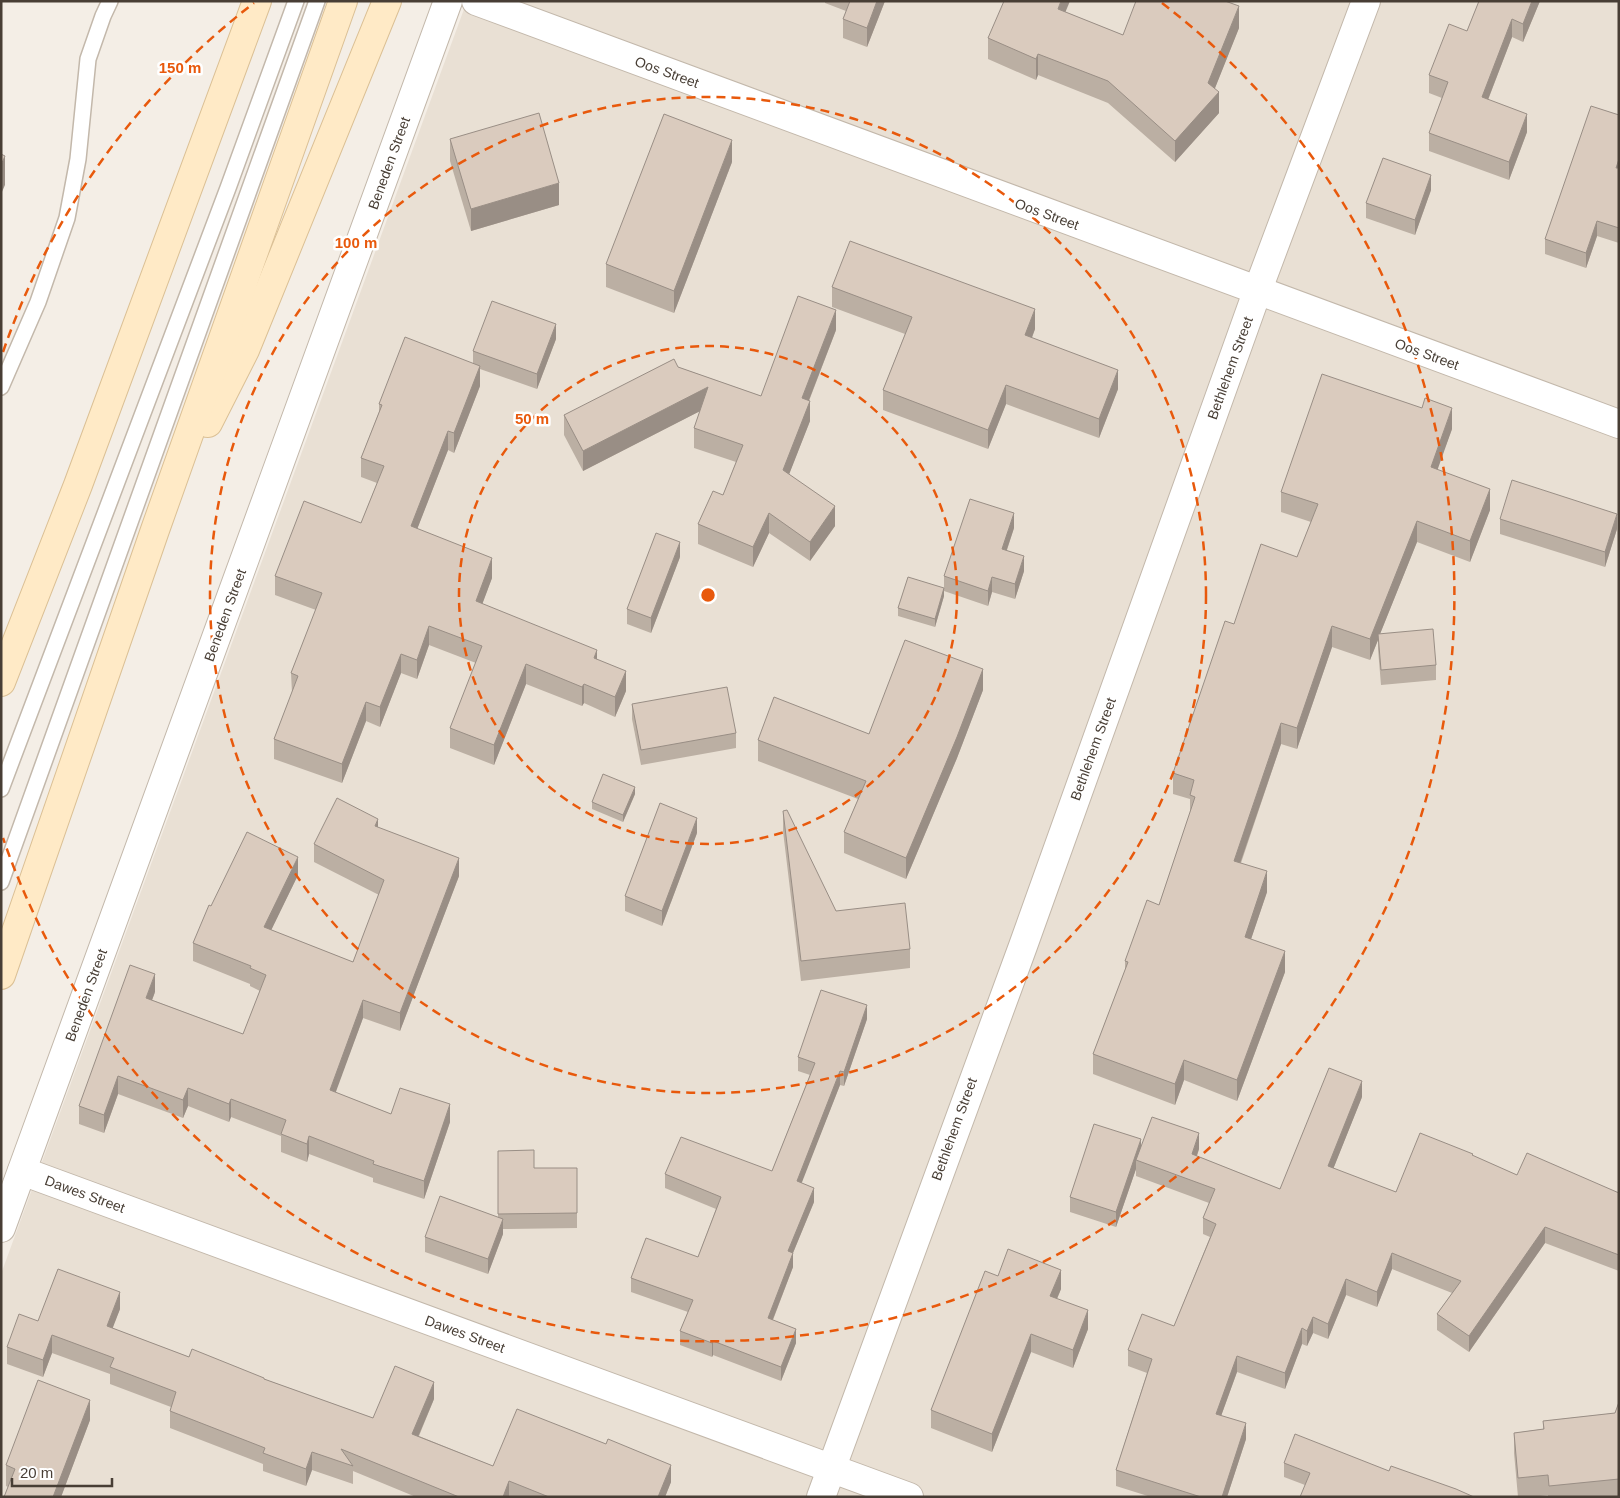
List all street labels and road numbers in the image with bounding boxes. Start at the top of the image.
street label: Oos Street [633,53,701,91]
street label: Beneden Street [365,114,413,211]
street label: Oos Street [1013,195,1081,233]
street label: Bethlehem Street [1204,314,1256,422]
street label: Oos Street [1393,335,1461,373]
street label: Beneden Street [201,566,249,663]
street label: Bethlehem Street [1067,695,1119,803]
street label: Beneden Street [62,946,110,1043]
street label: Bethlehem Street [928,1075,980,1183]
street label: Dawes Street [43,1172,127,1216]
street label: Dawes Street [423,1312,507,1356]

